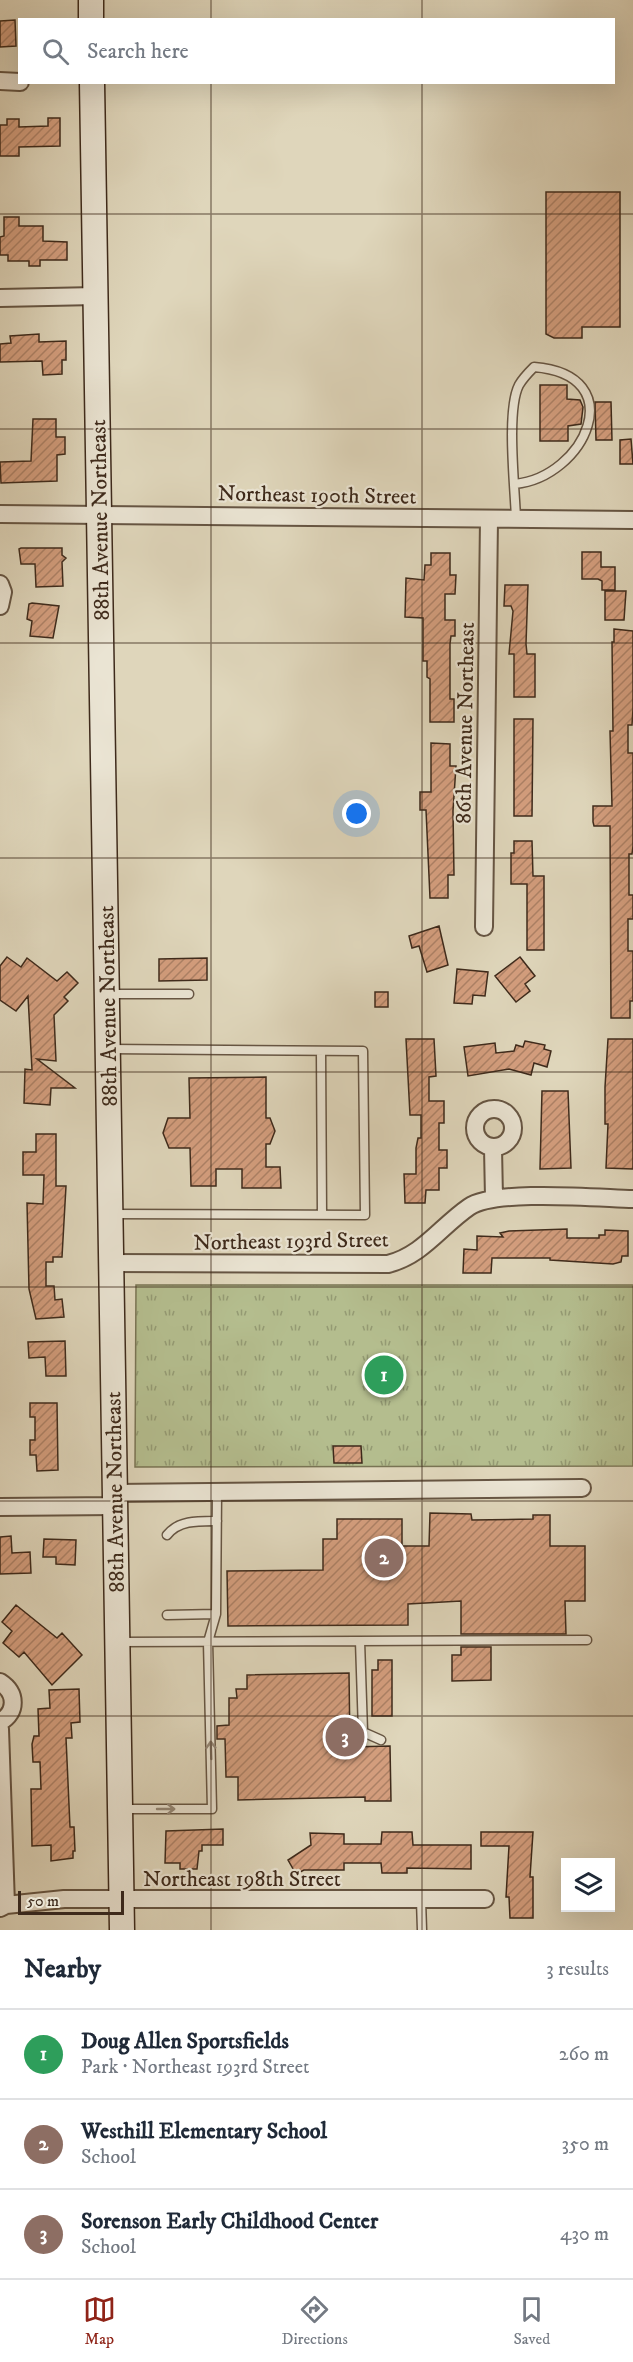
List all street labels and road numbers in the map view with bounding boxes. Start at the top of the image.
street label: 88th Avenue Northeast [85,419,116,621]
street label: Northeast 190th Street [217,480,417,511]
street label: 86th Avenue Northeast [450,622,481,824]
street label: 88th Avenue Northeast [93,905,124,1107]
street label: Northeast 193rd Street [193,1226,389,1257]
street label: 88th Avenue Northeast [100,1391,131,1593]
street label: Northeast 198th Street [143,1866,341,1893]

